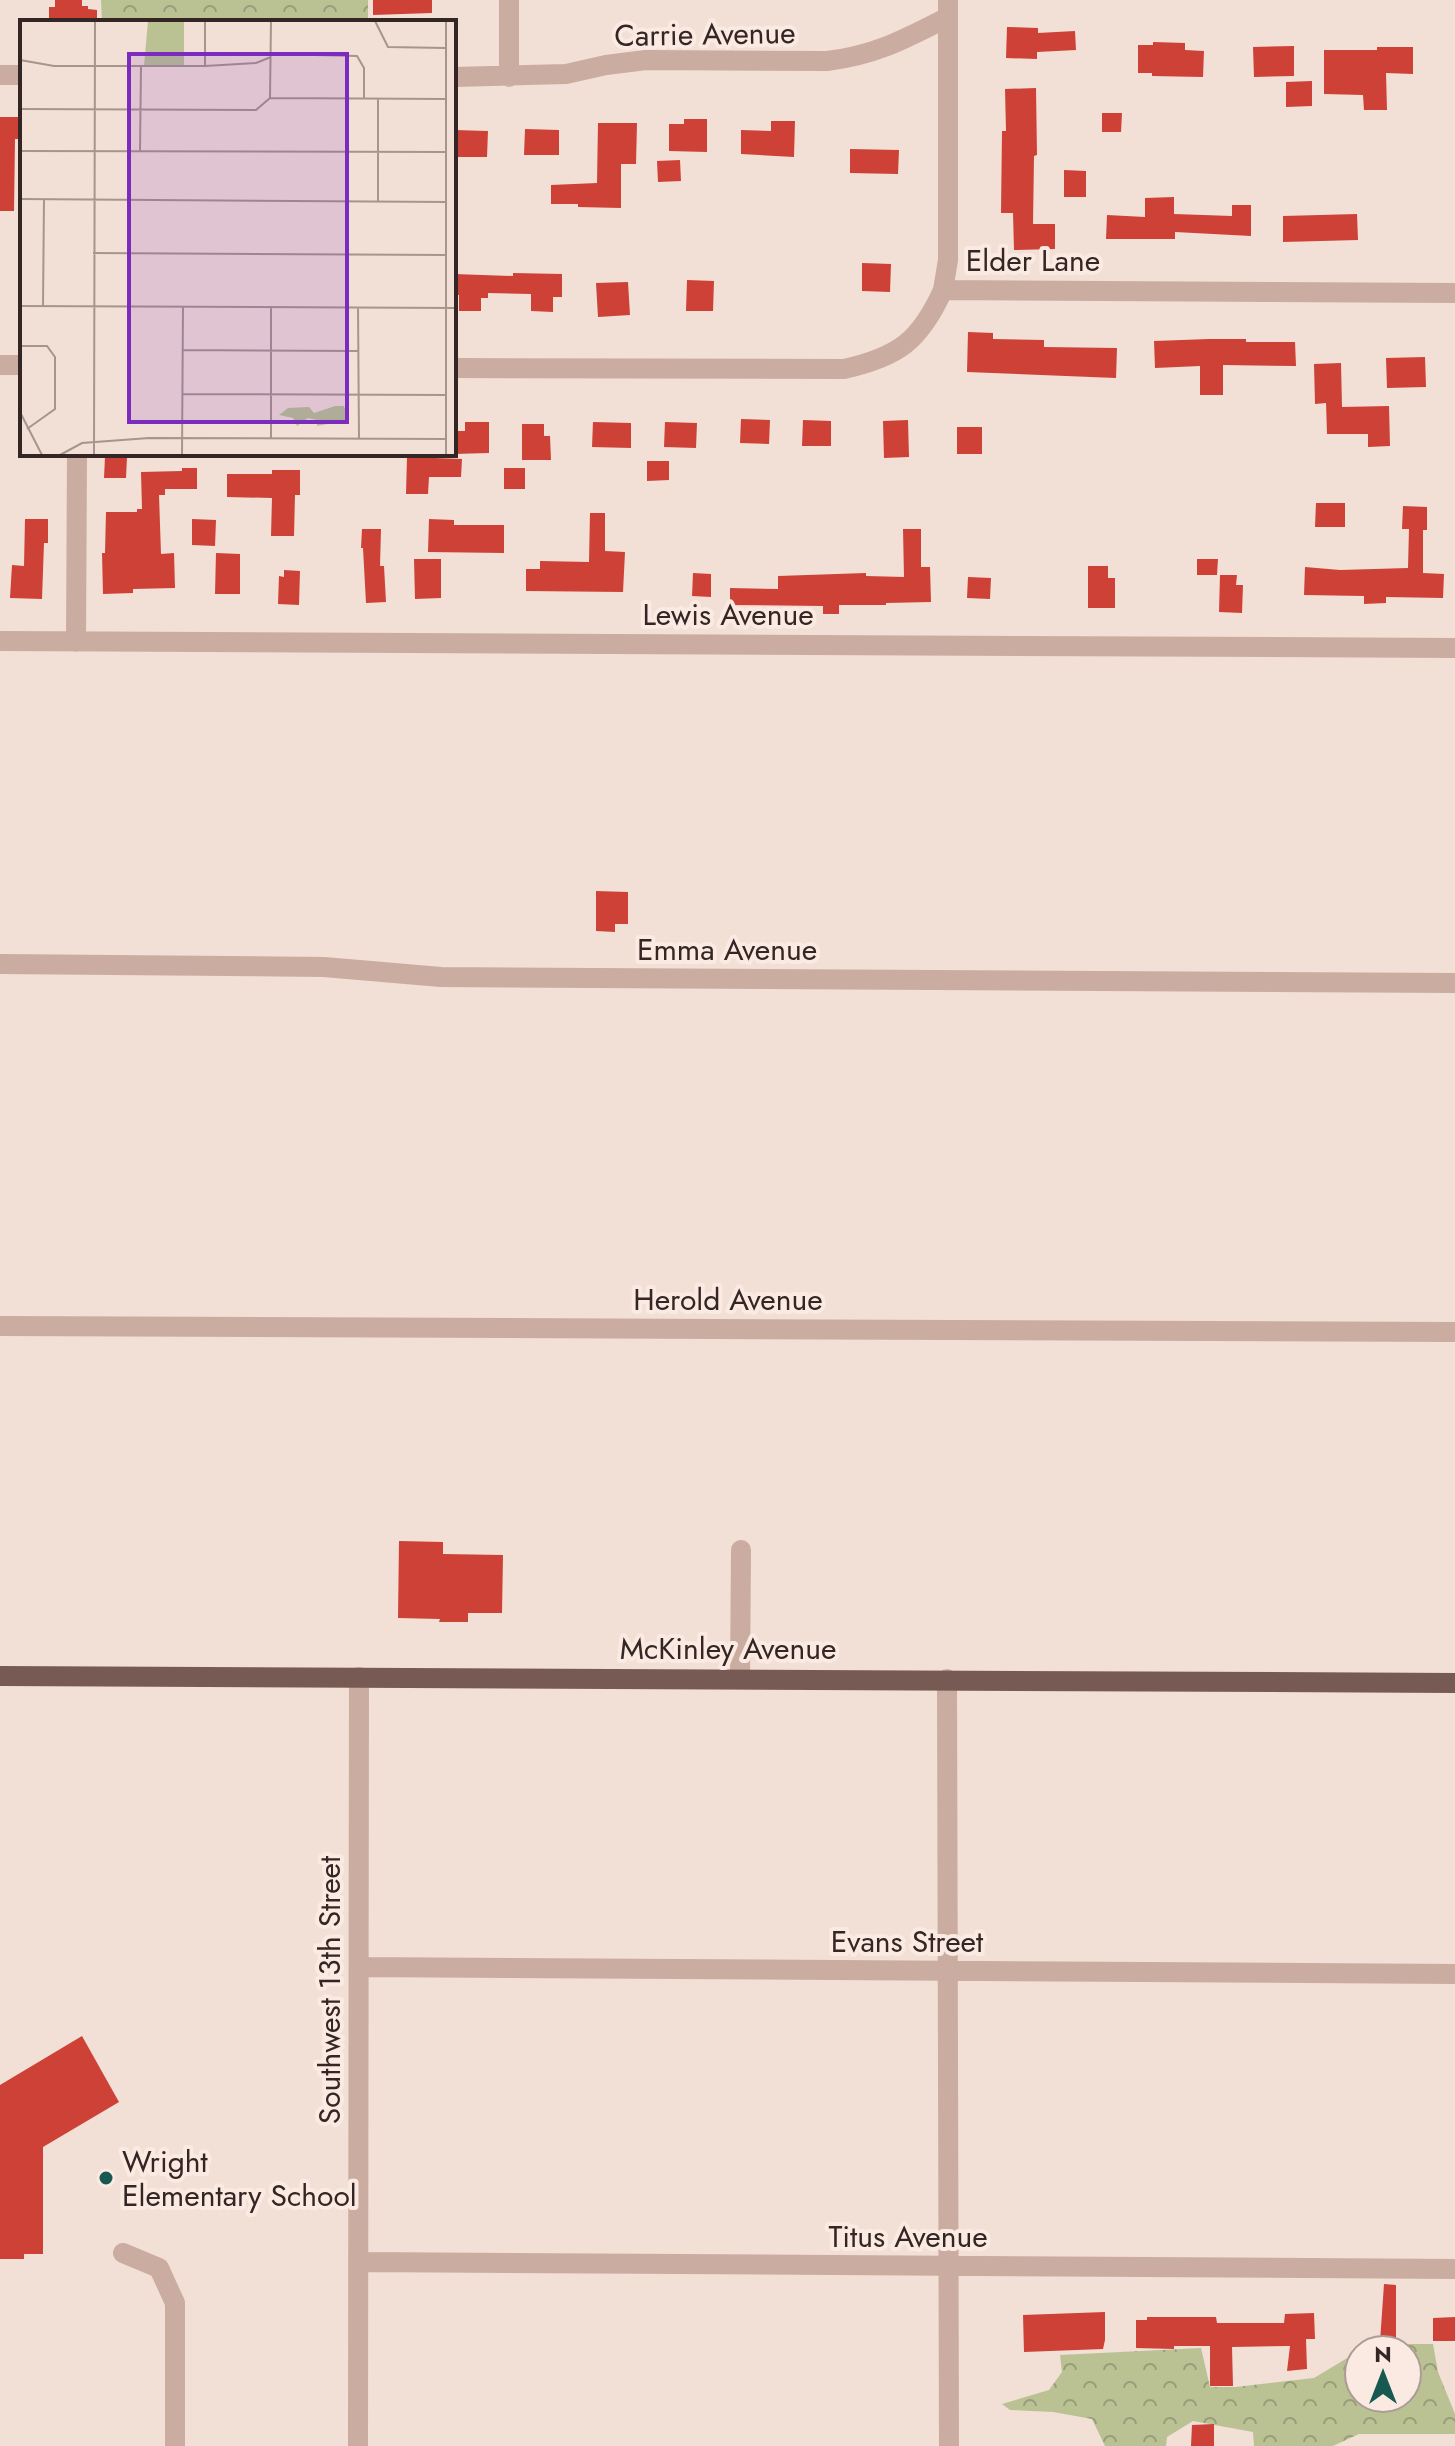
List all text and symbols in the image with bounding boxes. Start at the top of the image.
street label: Carrie Avenue [614,11,796,57]
inset map [20,20,456,456]
street label: Elder Lane [966,239,1100,282]
street label: Lewis Avenue [642,593,814,636]
street label: Emma Avenue [637,928,817,971]
street label: Herold Avenue [633,1278,823,1321]
street label: McKinley Avenue [620,1627,836,1670]
street label: Southwest 13th Street [308,1855,351,2124]
street label: Evans Street [831,1920,984,1963]
place label: Wright Elementary School [122,2140,357,2217]
marker: Wright Elementary School [97,2169,115,2187]
street label: Titus Avenue [828,2215,988,2258]
north arrow [1343,2334,1423,2414]
text: N [1374,2338,1392,2370]

